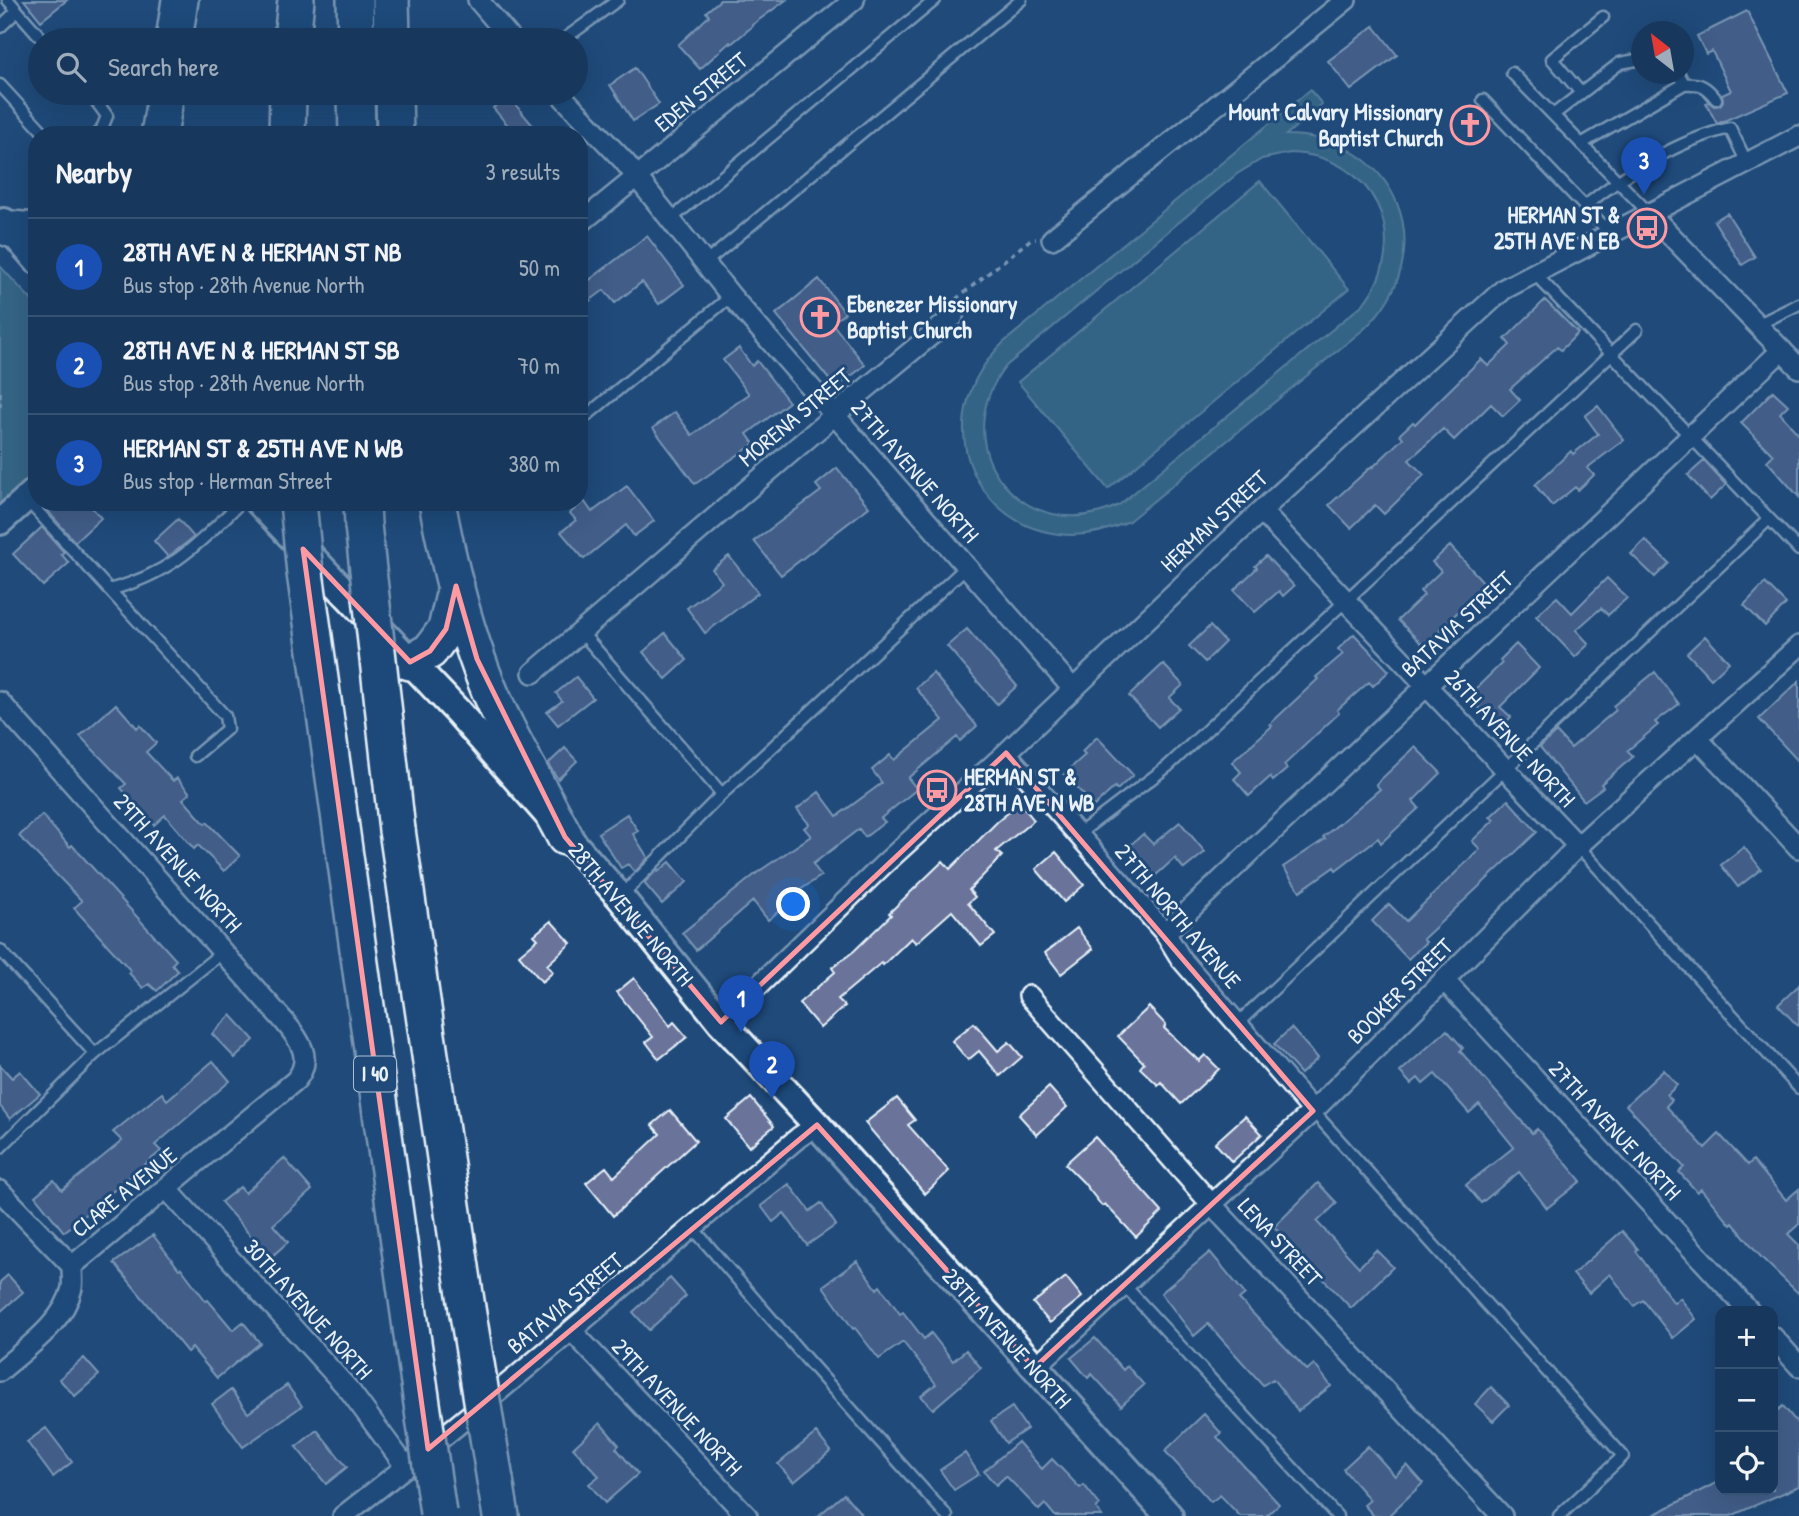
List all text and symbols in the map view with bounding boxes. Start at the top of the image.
north arrow [1631,21,1694,84]
search box [28,28,588,105]
street label: EDEN STREET [648,44,754,139]
icon: search [52,48,90,86]
text: Search here [108,49,219,84]
place label: Mount Calvary Missionary Baptist Church [1228,96,1443,154]
church icon: Mount Calvary Missionary Baptist Church [1449,104,1491,146]
pin: 3 [1621,137,1667,195]
text: Nearby [56,152,132,192]
text: 3 results [485,156,560,187]
place label: HERMAN ST & 25TH AVE N EB [1494,199,1620,256]
bus stop icon: HERMAN ST & 25TH AVE N EB [1626,207,1668,249]
text: 28TH AVE N & HERMAN ST NB [123,234,402,269]
text: 1 [75,252,83,283]
text: 50 m [519,252,560,283]
text: Bus stop · 28th Avenue North [123,269,364,300]
place label: Ebenezer Missionary Baptist Church [847,288,1018,346]
church icon: Ebenezer Missionary Baptist Church [799,296,841,338]
text: 28TH AVE N & HERMAN ST SB [123,332,400,367]
text: 2 [74,350,84,381]
text: 70 m [517,350,560,381]
street label: MORENA STREET [732,360,858,473]
text: Bus stop · 28th Avenue North [123,367,364,398]
street label: 27TH AVENUE NORTH [844,392,986,549]
text: HERMAN ST & 25TH AVE N WB [123,430,404,465]
text: 3 [74,448,84,479]
text: 380 m [509,448,560,479]
street label: HERMAN STREET [1153,463,1274,579]
text: Bus stop · Herman Street [123,465,332,496]
street label: BATAVIA STREET [1394,564,1520,684]
street label: 26TH AVENUE NORTH [1438,662,1583,813]
place label: HERMAN ST & 28TH AVE N WB [964,761,1095,818]
bus stop icon: HERMAN ST & 28TH AVE N WB [916,769,958,811]
street label: 29TH AVENUE NORTH [107,786,249,939]
street label: 28TH AVENUE NORTH [562,835,701,992]
street label: 27TH NORTH AVENUE [1108,837,1248,995]
your location [776,887,810,921]
street label: BOOKER STREET [1340,931,1460,1050]
pin: 1 [718,975,764,1033]
pin: 2 [749,1041,795,1099]
street label: 27TH AVENUE NORTH [1542,1053,1688,1206]
road number: I 40 [354,1056,396,1092]
street label: CLARE AVENUE [64,1139,183,1244]
street label: LENA STREET [1231,1191,1329,1293]
street label: 30TH AVENUE NORTH [237,1232,380,1386]
street label: BATAVIA STREET [500,1245,629,1360]
street label: 28TH AVENUE NORTH [936,1261,1079,1415]
map controls [1715,1306,1778,1495]
button: + [1715,1306,1778,1369]
street label: 29TH AVENUE NORTH [605,1331,749,1482]
button: − [1715,1369,1778,1432]
button: locate [1715,1432,1778,1495]

